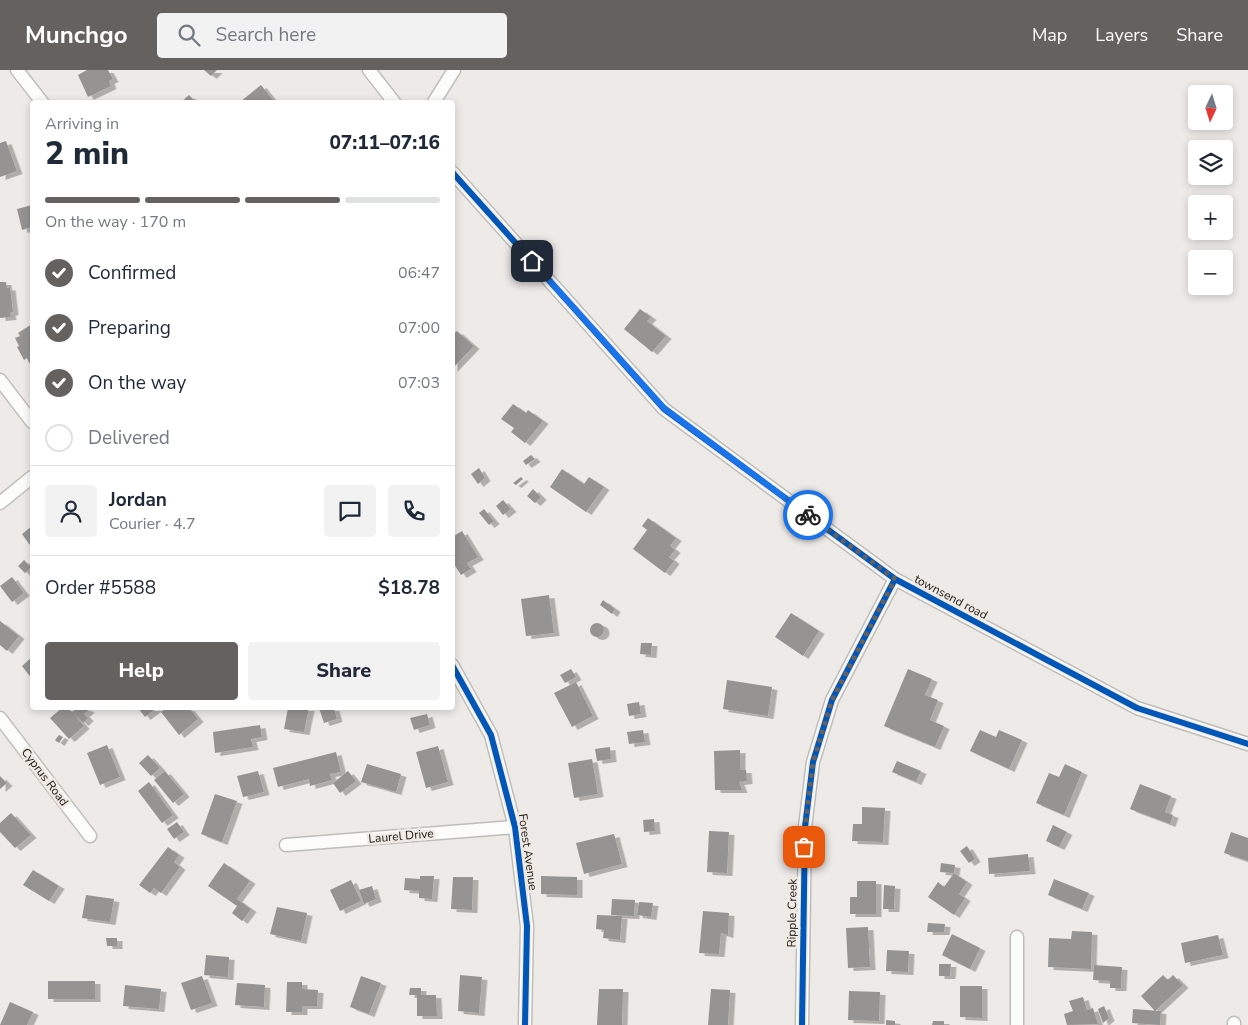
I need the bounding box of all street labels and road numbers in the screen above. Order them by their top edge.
street label: townsend road [912,571,990,623]
street label: Cyprus Road [18,745,72,809]
street label: Forest Avenue [515,813,541,891]
street label: Laurel Drive [368,825,434,847]
street label: Ripple Creek [783,877,801,948]

